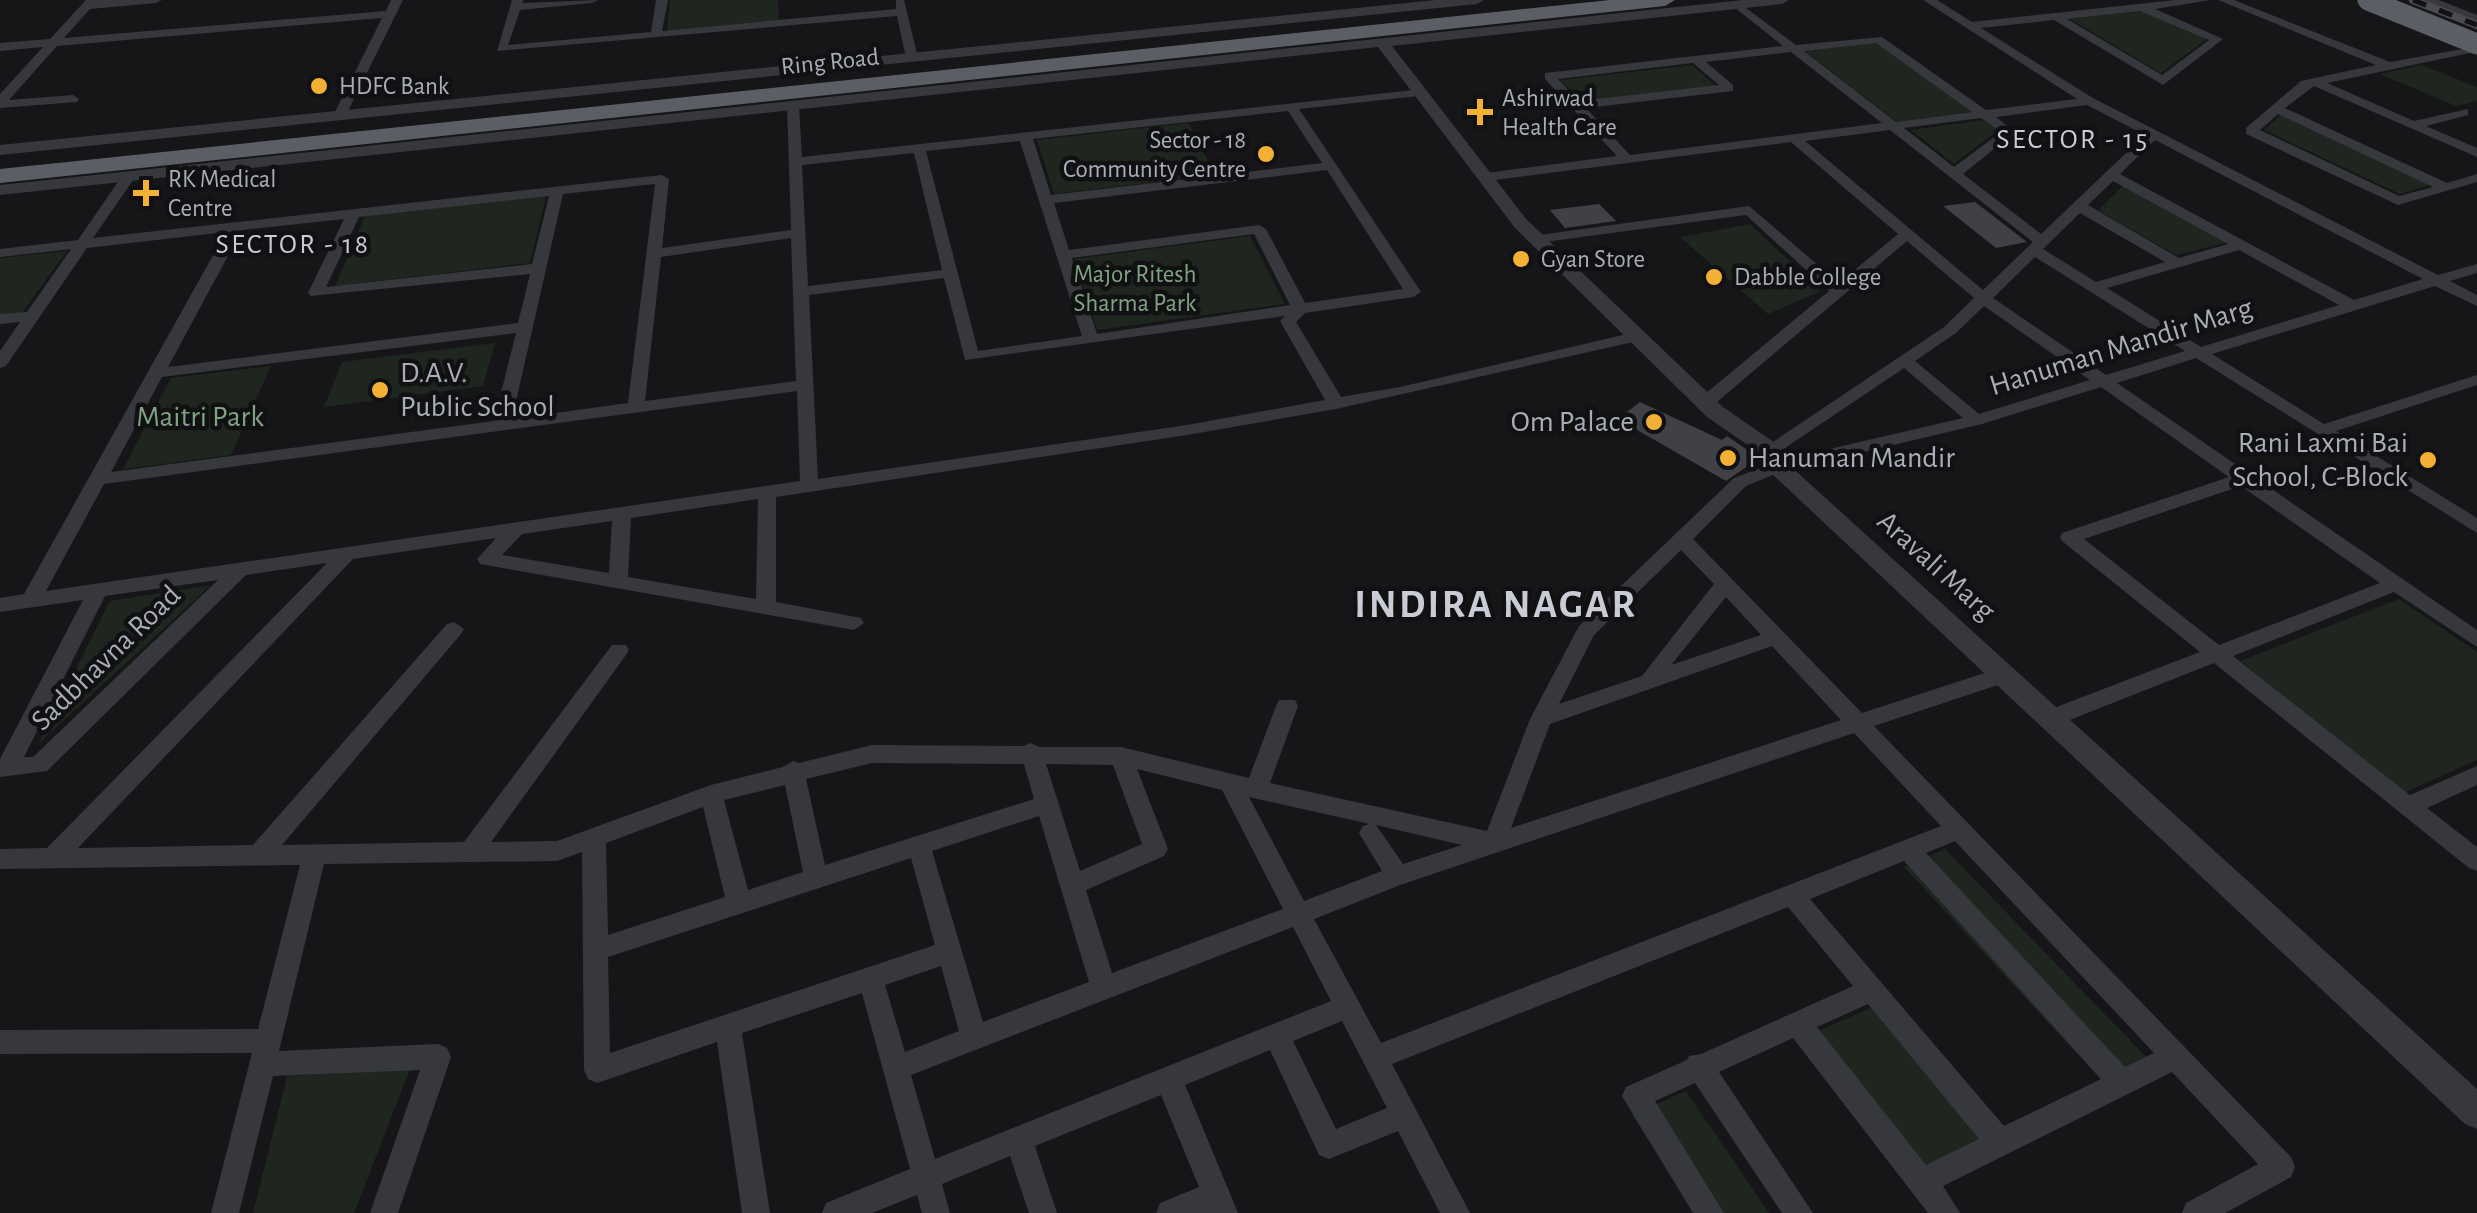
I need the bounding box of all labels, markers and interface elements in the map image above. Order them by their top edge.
street label: Ring Road [780,44,881,80]
place label: HDFC Bank [339,74,450,99]
marker: HDFC Bank [308,75,330,97]
place label: Ashirwad Health Care [1502,86,1617,140]
marker: Ashirwad Health Care [1467,99,1493,125]
district label: SECTOR - 15 [1996,126,2150,154]
place label: Sector - 18 Community Centre [1063,128,1246,182]
marker: Sector - 18 Community Centre [1255,143,1277,165]
place label: RK Medical Centre [168,167,277,221]
marker: RK Medical Centre [133,180,159,206]
district label: SECTOR - 18 [216,231,371,259]
place label: Gyan Store [1541,247,1645,272]
marker: Gyan Store [1510,248,1532,270]
park label: Major Ritesh Sharma Park [1073,262,1197,316]
place label: Dabble College [1734,265,1881,290]
marker: Dabble College [1703,266,1725,288]
street label: Hanuman Mandir Marg [1986,293,2256,401]
place label: D.A.V. Public School [400,358,555,422]
marker: D.A.V. Public School [369,379,391,401]
park label: Maitri Park [136,402,264,432]
place label: Om Palace [1511,407,1634,437]
marker: Om Palace [1643,411,1665,433]
place label: Rani Laxmi Bai School, C-Block [2232,428,2408,492]
place label: Hanuman Mandir [1748,443,1955,473]
marker: Hanuman Mandir [1717,447,1739,469]
marker: Rani Laxmi Bai School, C-Block [2417,449,2439,471]
street label: Aravali Marg [1871,506,2001,627]
street label: Sadbhavna Road [26,580,186,736]
district label: INDIRA NAGAR [1354,585,1638,625]

